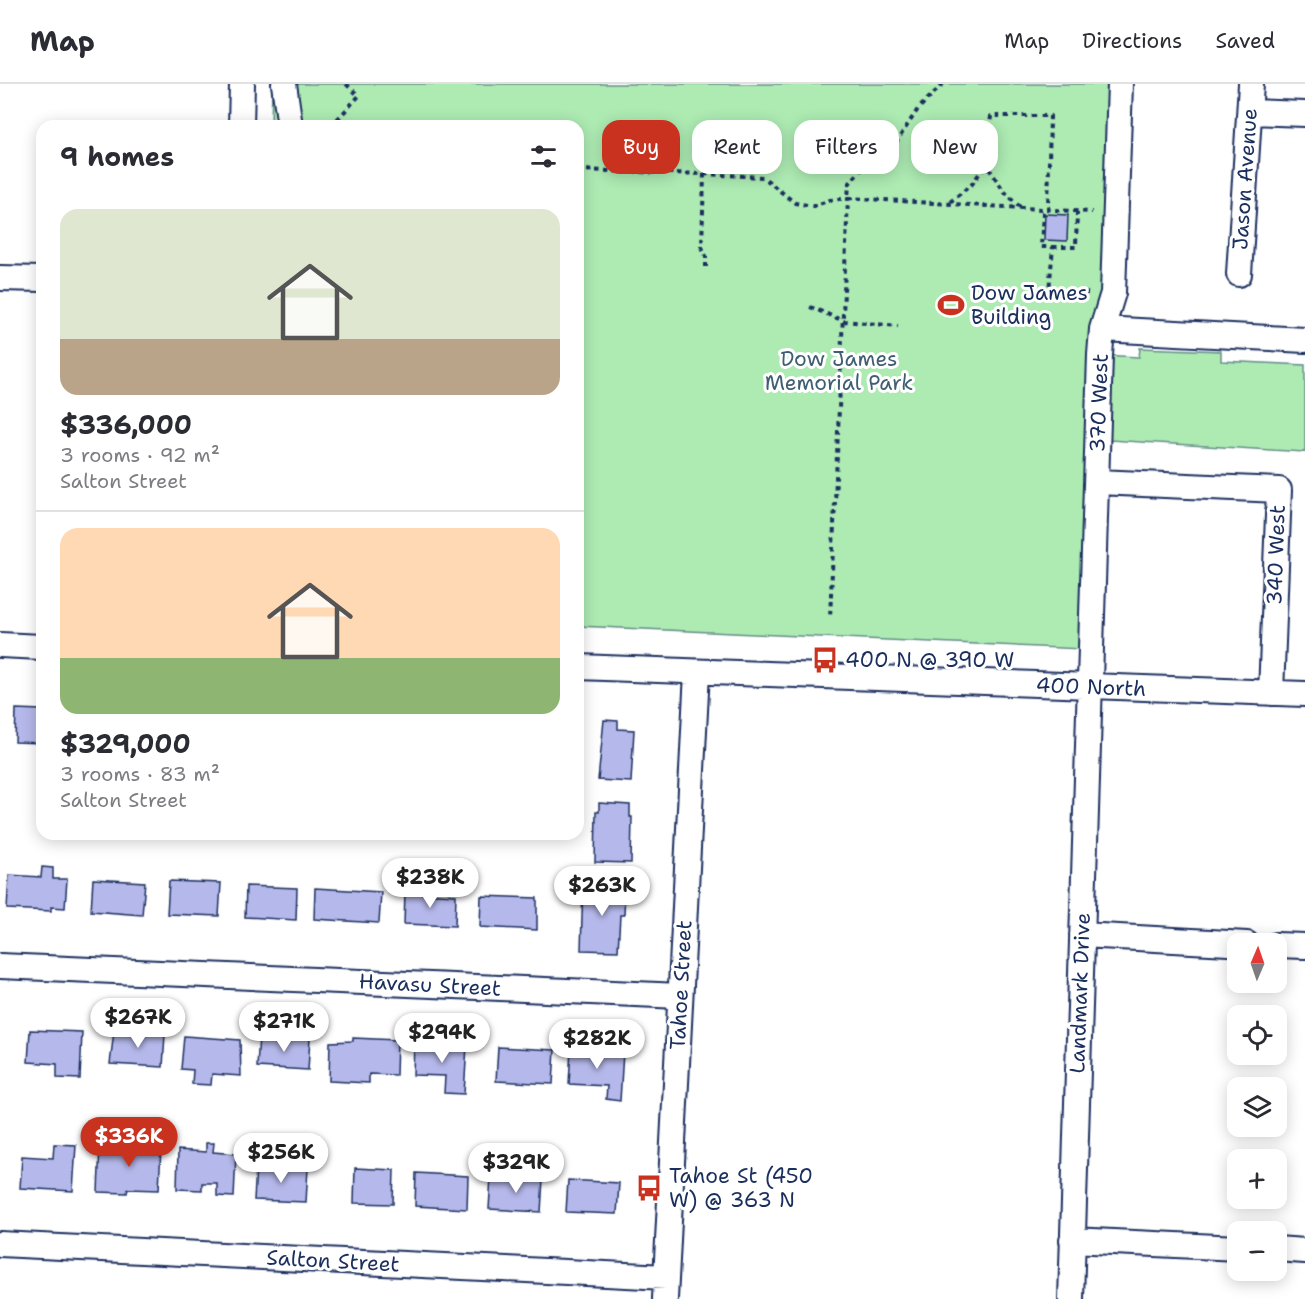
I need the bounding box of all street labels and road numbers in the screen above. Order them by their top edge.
street label: Jason Avenue [1226,107,1264,251]
street label: 370 West [1083,353,1115,453]
street label: 340 West [1260,504,1292,606]
street label: 400 North [1035,671,1147,703]
street label: Landmark Drive [1063,912,1097,1074]
street label: Tahoe Street [664,920,698,1050]
street label: Havasu Street [358,967,502,1003]
street label: Salton Street [266,1244,400,1278]

